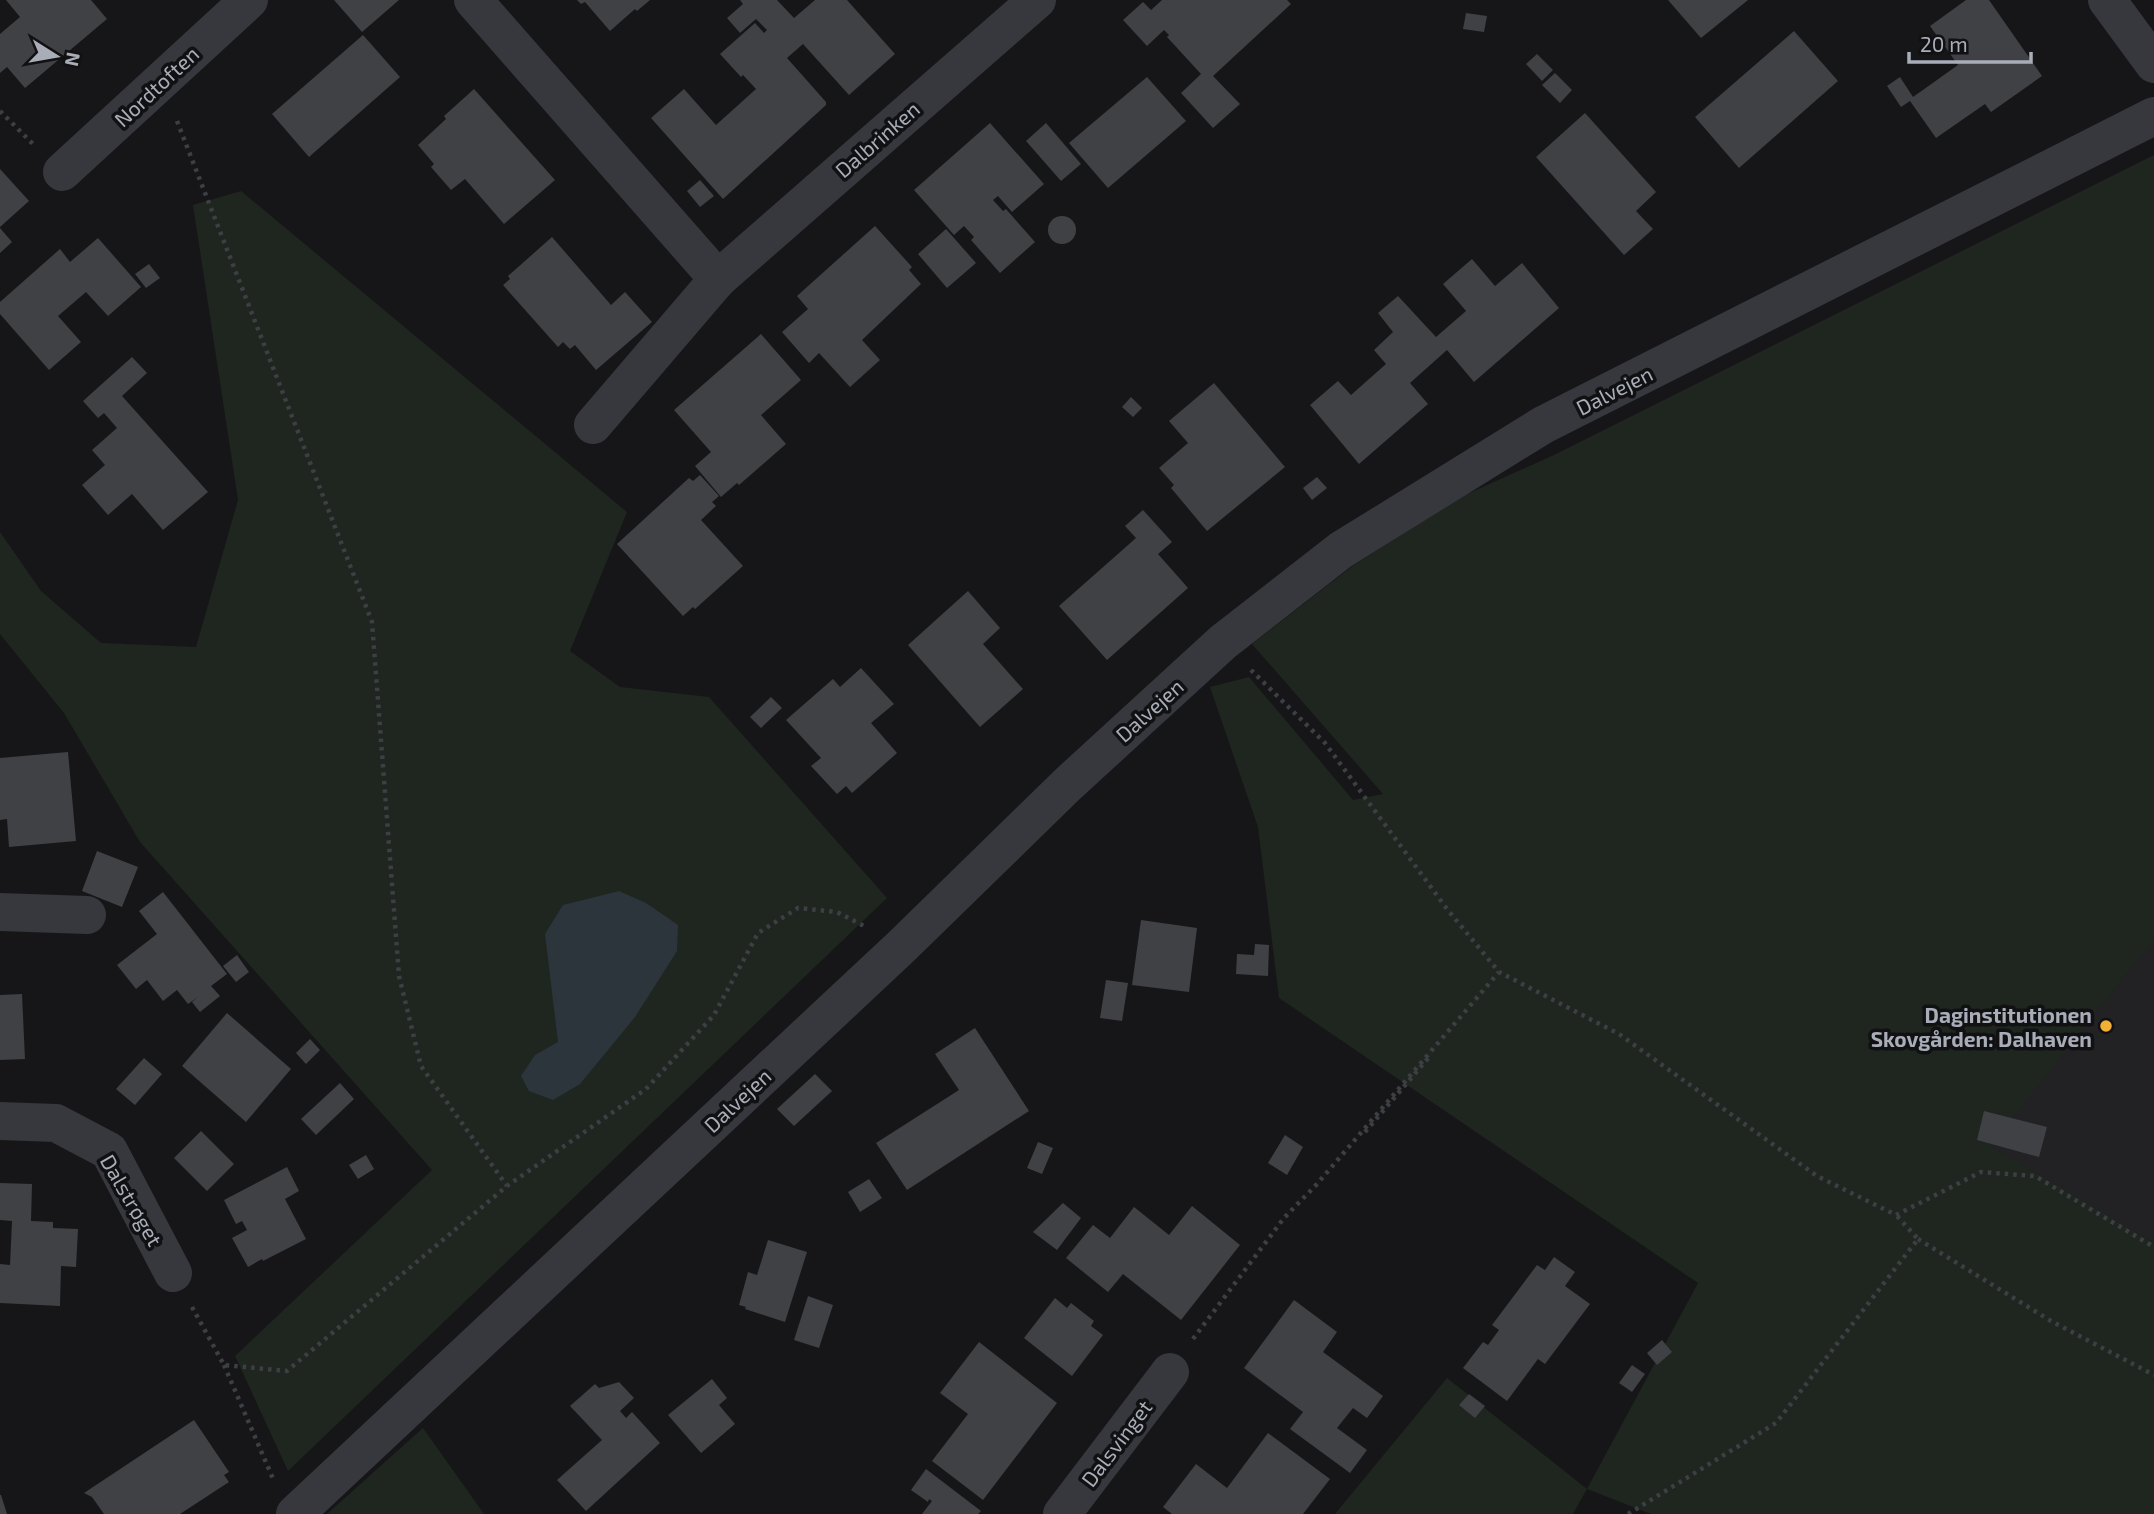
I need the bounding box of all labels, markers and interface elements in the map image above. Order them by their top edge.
north arrow [21,21,91,91]
scale bar [1909,21,2032,65]
text: 20 m [1920,31,1968,56]
street label: Nordtoften [109,41,203,131]
text: N [61,50,86,68]
street label: Dalbrinken [830,96,924,182]
street label: Dalvejen [1572,360,1657,421]
street label: Dalvejen [1110,673,1189,748]
place label: Daginstitutionen Skovgården: Dalhaven [1871,1002,2092,1051]
marker: Daginstitutionen Skovgården: Dalhaven [2098,1018,2114,1034]
street label: Dalvejen [698,1063,776,1138]
street label: Dalstrøget [96,1150,168,1250]
street label: Dalsvinget [1075,1395,1157,1491]

